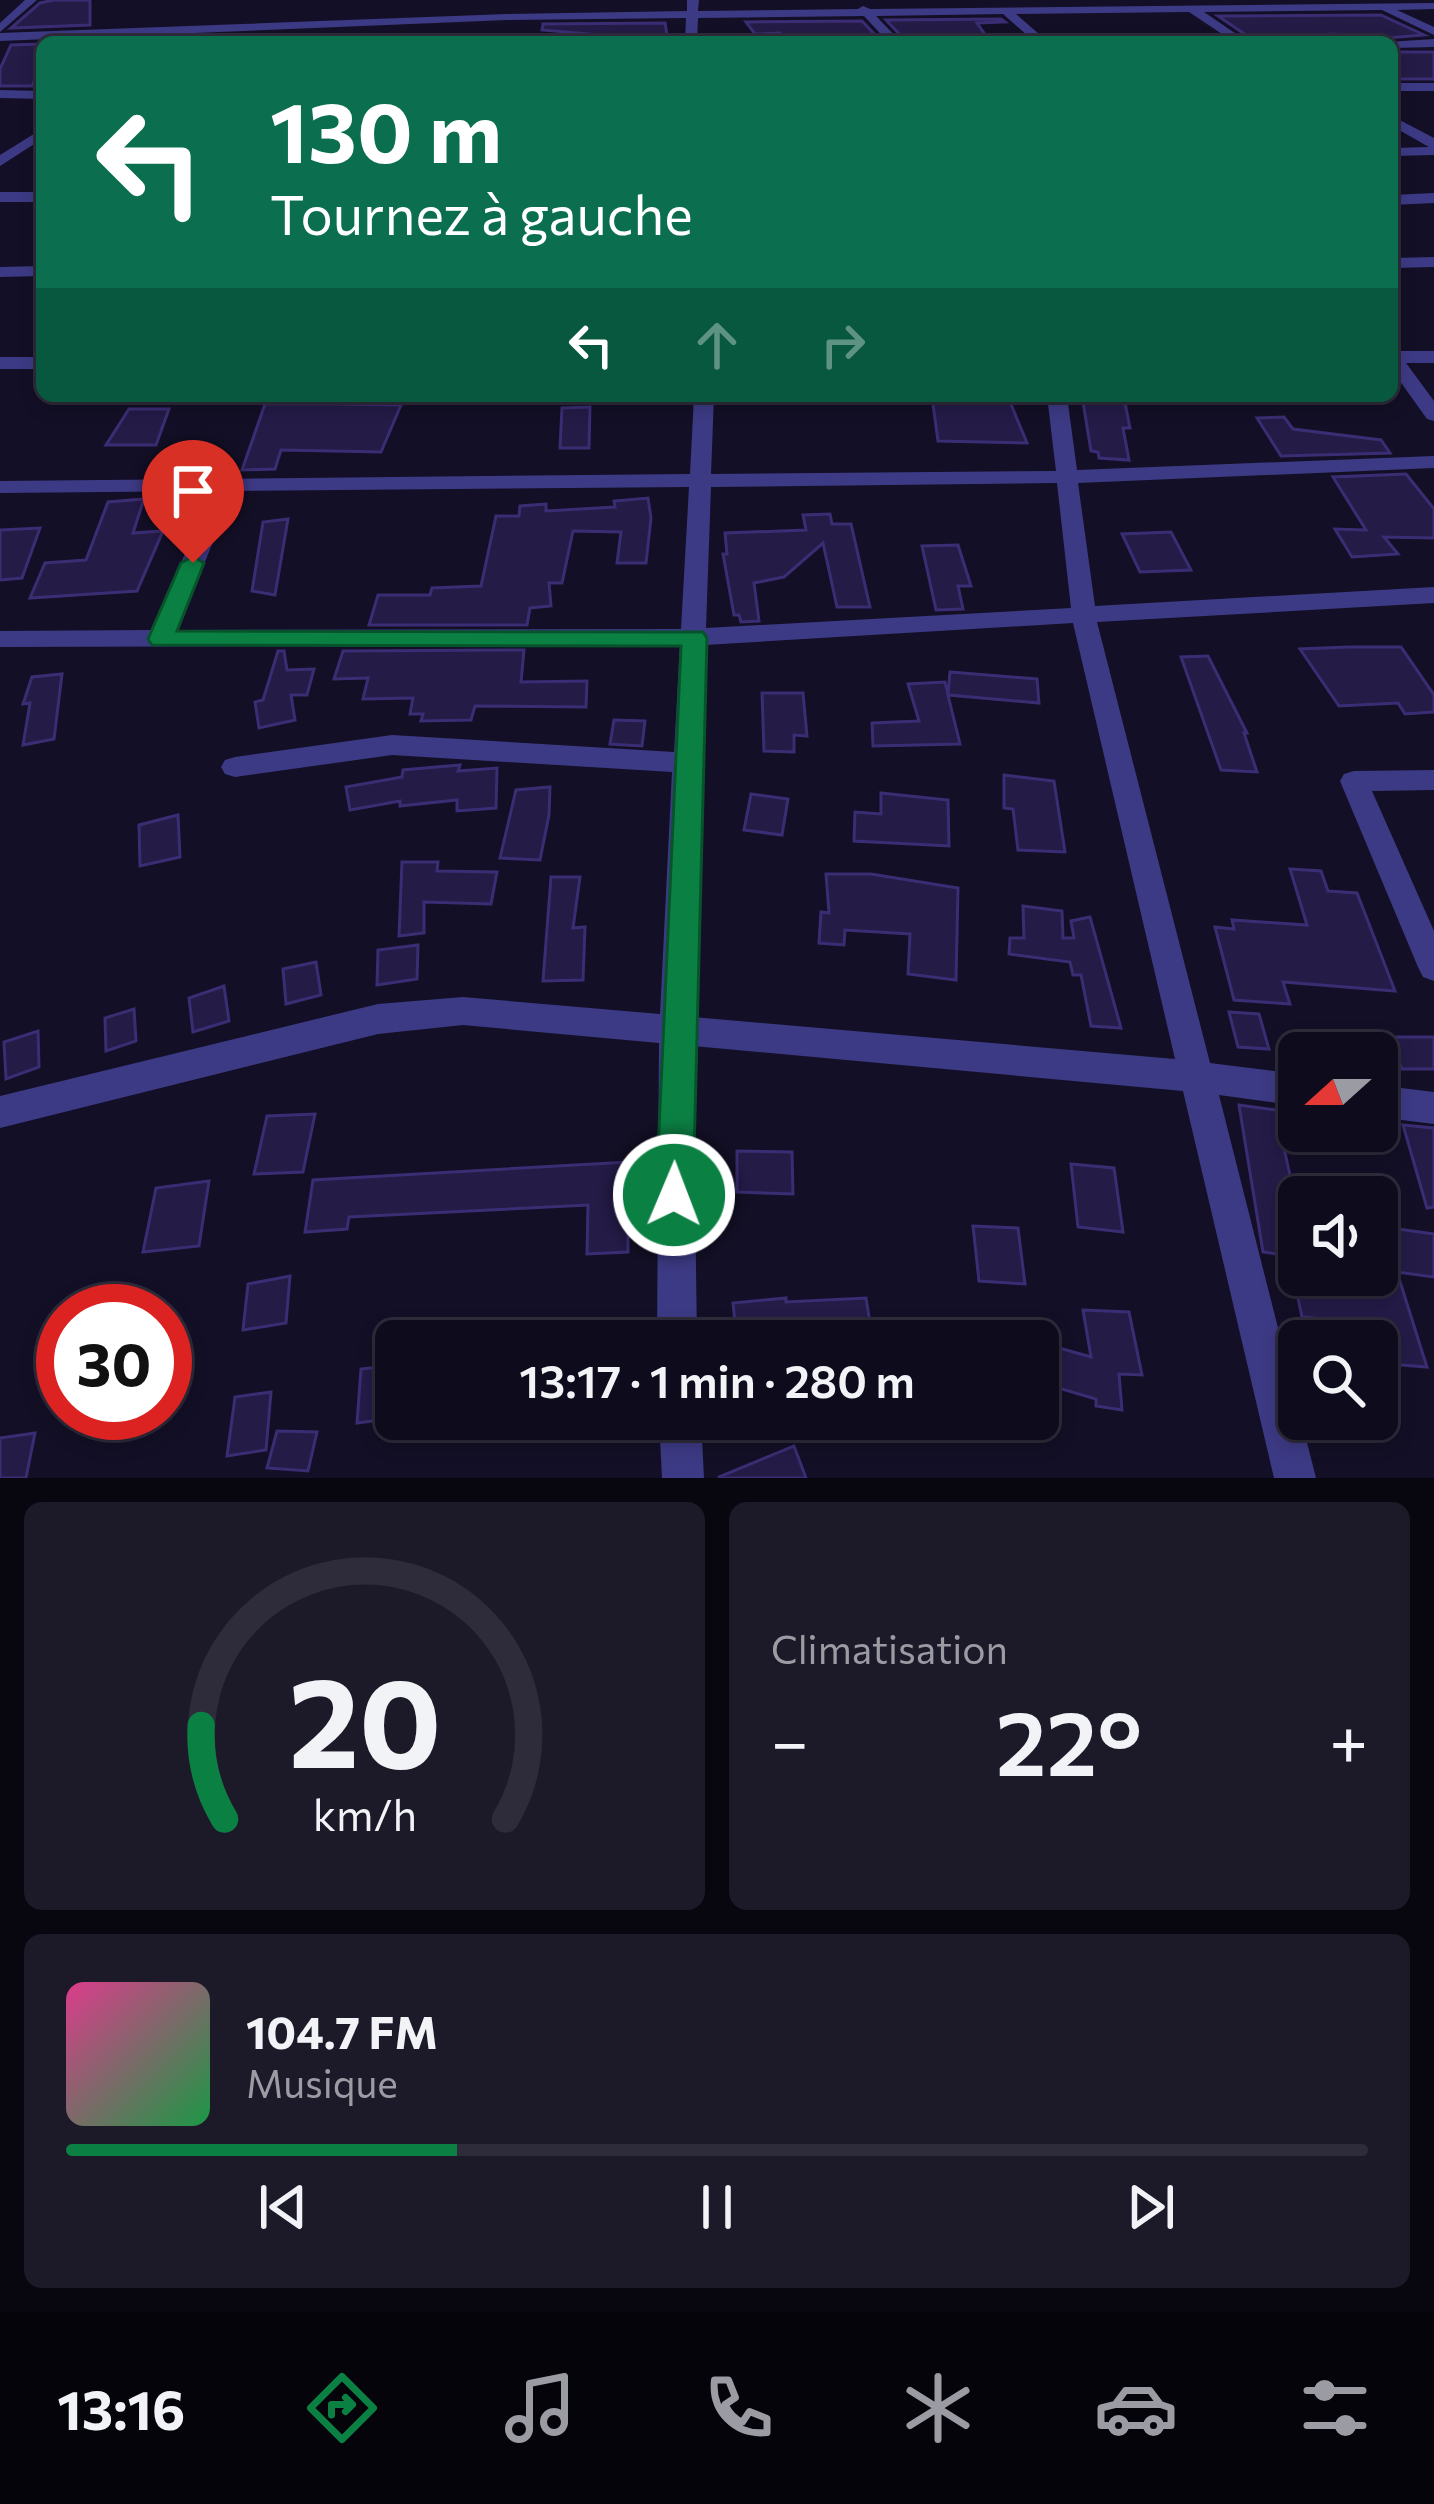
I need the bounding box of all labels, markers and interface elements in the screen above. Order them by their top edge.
text: 130 m [270,78,502,180]
icon: left [72,84,228,240]
text: Tournez à gauche [270,180,693,246]
icon: left [558,312,624,378]
icon: ahead [684,312,750,378]
icon: right [810,312,876,378]
pin [142,440,244,563]
icon: arrive [160,458,226,524]
north arrow [1278,1032,1398,1152]
map controls [1278,1032,1398,1440]
position arrow [611,1132,737,1258]
button: sound [1278,1176,1398,1296]
speed limit sign: 30 [36,1284,192,1440]
button: search [1278,1320,1398,1440]
text: 13:17 · 1 min · 280 m [519,1352,915,1407]
text: Climatisation [771,1624,1008,1672]
text: 20 [288,1641,441,1794]
text: 22° [996,1684,1142,1795]
text: − [771,1699,809,1780]
text: + [1329,1699,1368,1780]
text: km/h [312,1787,417,1840]
text: 104.7 FM [246,2003,438,2058]
text: Musique [246,2058,398,2106]
icon: previous [250,2174,316,2240]
icon: pause [684,2174,750,2240]
icon: next [1118,2174,1184,2240]
icon: directions [300,2366,384,2450]
icon: music [498,2366,582,2450]
icon: phone [697,2366,781,2450]
icon: climate [896,2366,980,2450]
icon: car [1094,2366,1178,2450]
icon: filters [1293,2366,1377,2450]
text: 13:16 [57,2375,185,2441]

